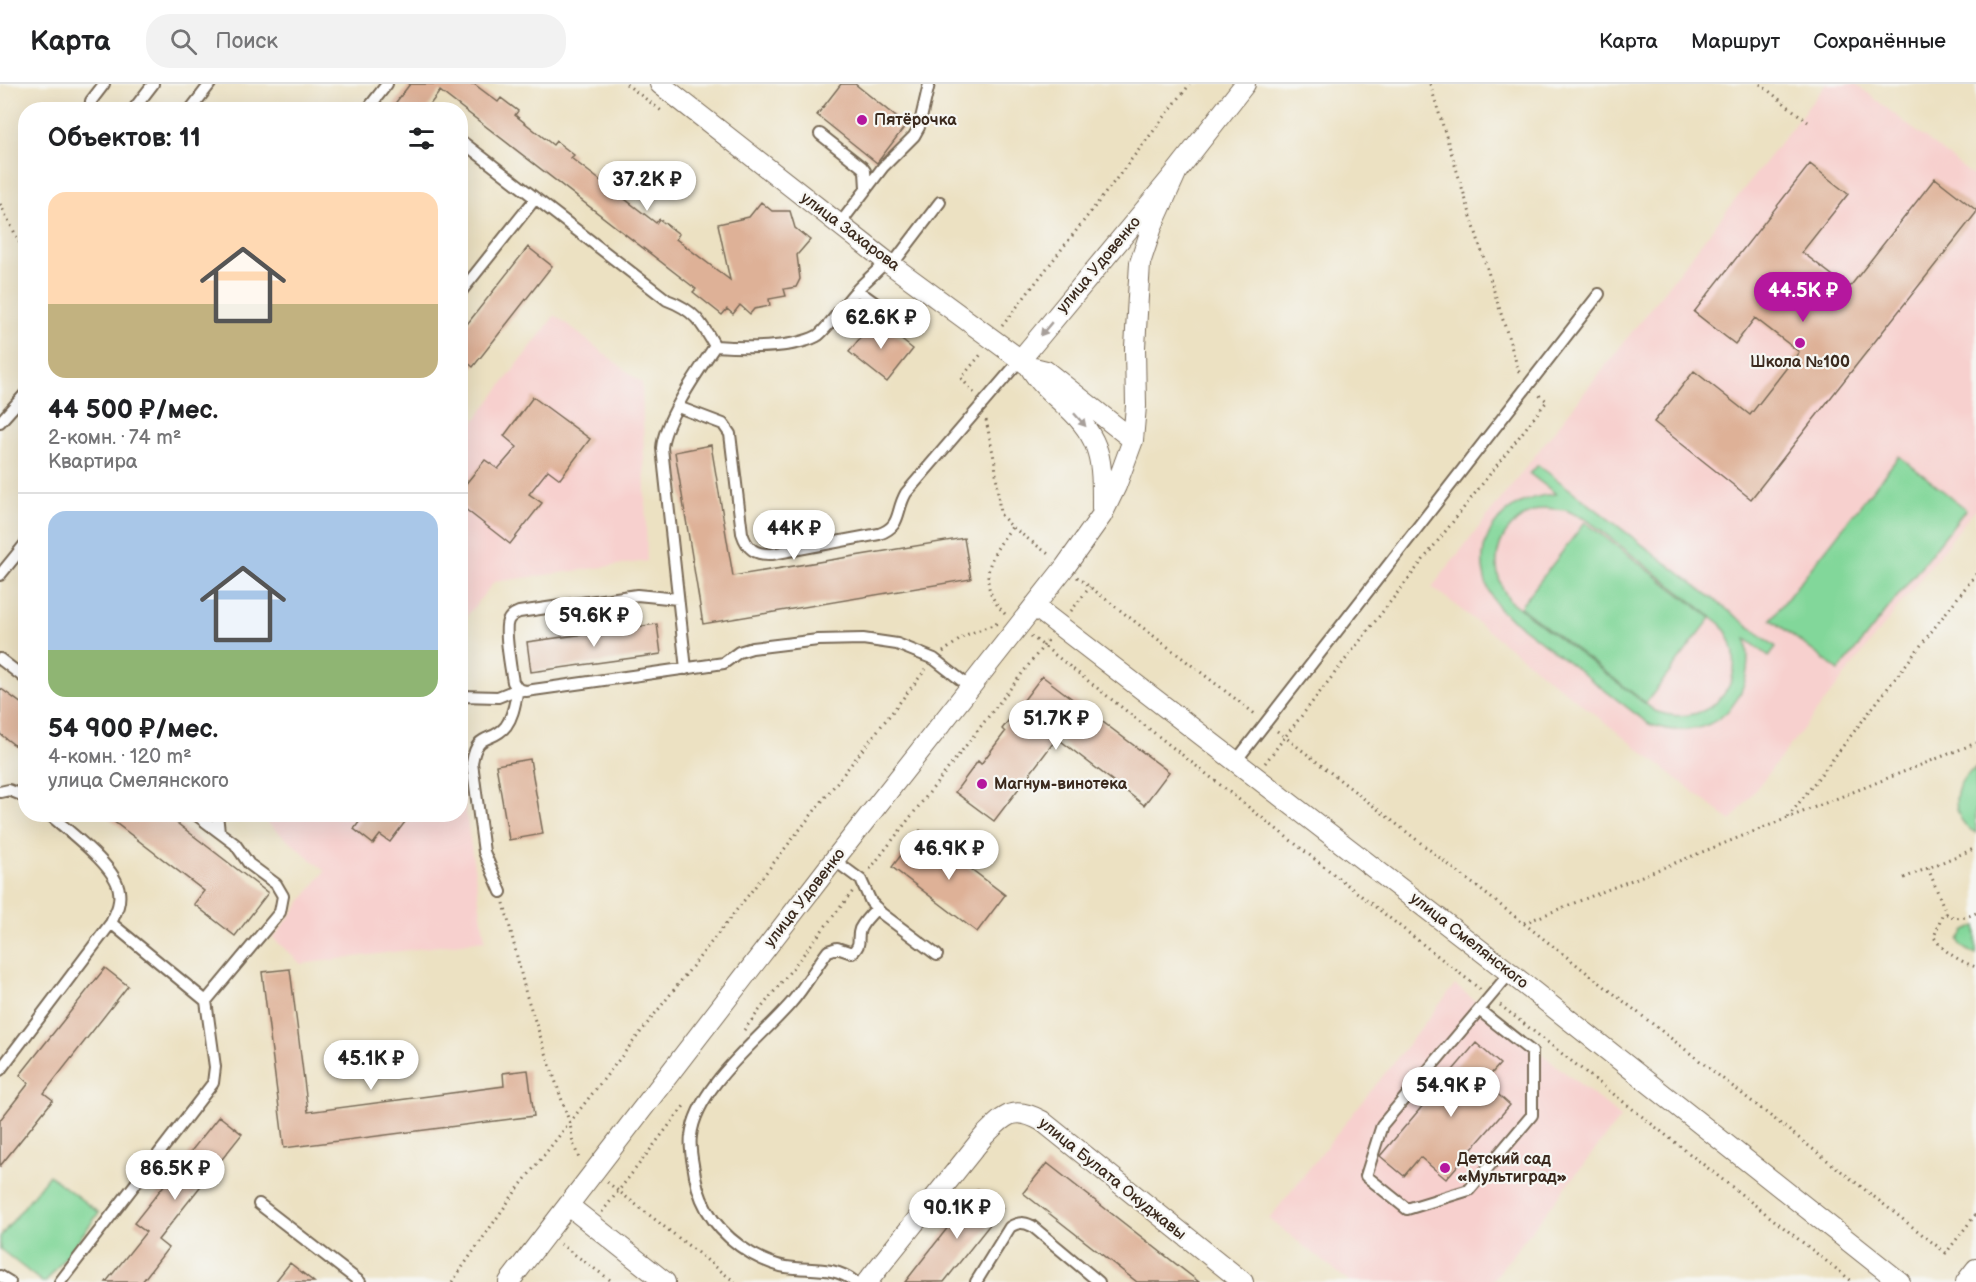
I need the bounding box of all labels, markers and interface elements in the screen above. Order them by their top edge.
search box [146,14,566,68]
text: Карта [30,25,110,58]
icon: search [167,25,200,58]
text: Поиск [215,28,278,55]
text: Карта [1599,29,1658,54]
text: Маршрут [1691,29,1780,54]
text: Сохранённые [1813,29,1946,54]
place label: Пятёрочка [874,111,957,130]
marker: Пятёрочка [855,113,869,127]
icon: filters [405,122,438,155]
text: Объектов: 11 [48,123,201,154]
pin: 37.2K ₽ [592,161,702,212]
text: 37.2K ₽ [612,168,682,192]
street label: улица Захарова [797,189,904,276]
street label: улица Удовенко [1053,213,1145,317]
icon: home [189,231,297,339]
pin: 44.5K ₽ [1748,272,1858,323]
text: 44.5K ₽ [1768,279,1838,303]
pin: 62.6K ₽ [826,299,936,350]
text: 62.6K ₽ [845,306,917,330]
one-way arrow [1040,321,1053,336]
marker: Школа №100 [1793,336,1807,350]
place label: Школа №100 [1750,353,1850,372]
text: 44 500 ₽/мес. [48,395,218,426]
one-way arrow [1073,413,1087,428]
text: 2-комн. · 74 m² [48,426,181,450]
text: Квартира [48,450,138,474]
pin: 44K ₽ [752,510,836,561]
text: 44K ₽ [767,517,821,541]
icon: home [189,550,297,658]
pin: 59.6K ₽ [539,597,649,648]
text: 59.6K ₽ [559,604,629,628]
pin: 51.7K ₽ [1001,700,1111,751]
text: 51.7K ₽ [1023,707,1089,731]
text: 54 900 ₽/мес. [48,714,218,745]
text: 4-комн. · 120 m² [48,745,192,769]
text: улица Смелянского [48,769,229,793]
place label: Магнум-винотека [994,775,1128,794]
marker: Магнум-винотека [975,777,989,791]
pin: 46.9K ₽ [894,830,1004,881]
text: 46.9K ₽ [914,837,984,861]
street label: улица Удовенко [761,845,849,951]
street label: улица Смелянского [1406,889,1532,993]
pin: 45.1K ₽ [316,1040,426,1091]
text: 45.1K ₽ [338,1047,404,1071]
pin: 54.9K ₽ [1396,1067,1506,1118]
text: 54.9K ₽ [1416,1074,1486,1098]
street label: улица Булата Окуджавы [1035,1114,1189,1244]
pin: 86.5K ₽ [120,1150,230,1201]
place label: Детский сад «Мультиград» [1457,1150,1567,1187]
text: 86.5K ₽ [140,1157,210,1181]
marker: Детский сад «Мультиград» [1438,1161,1452,1175]
pin: 90.1K ₽ [902,1189,1012,1240]
text: 90.1K ₽ [923,1196,991,1220]

